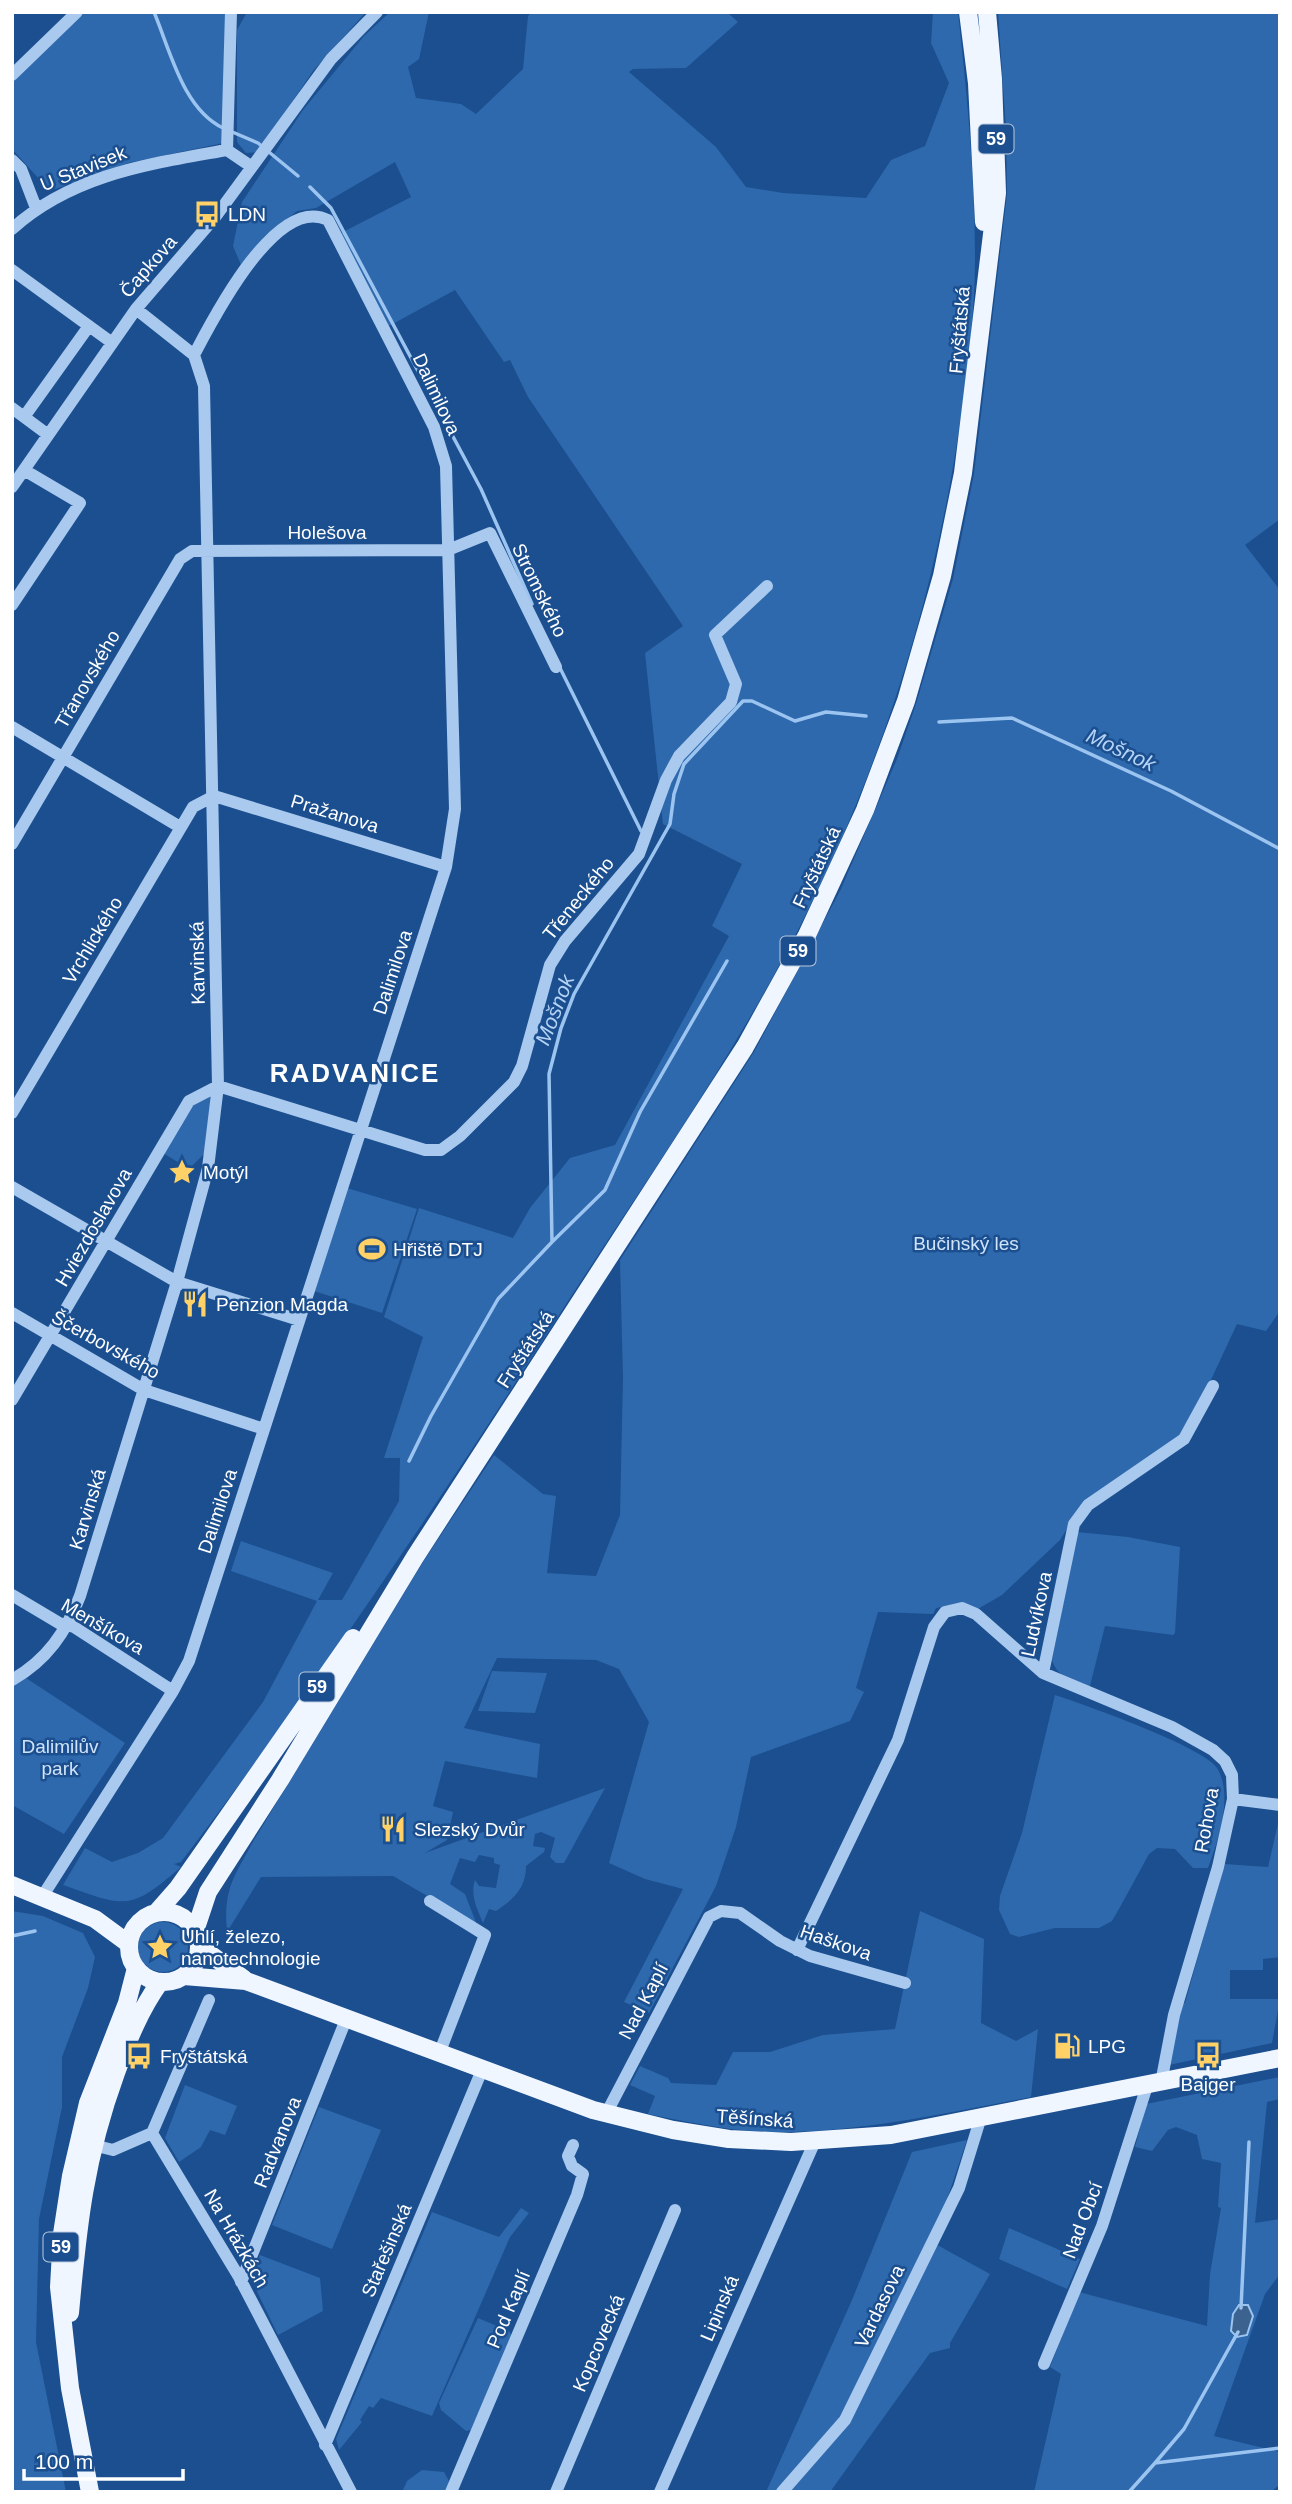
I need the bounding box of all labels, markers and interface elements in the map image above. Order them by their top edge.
road number: 59 [978,124,1014,154]
street label: U Stavisek [37,142,130,195]
bus stop icon: LDN [192,199,222,229]
place label: LDN [228,204,266,225]
street label: Čapkova [116,231,181,302]
street label: Fryštátská [945,285,974,375]
street label: Dalimilova [409,350,465,439]
street label: Holešova [287,522,367,543]
street label: Stromského [508,540,571,640]
street label: Třanovského [51,626,124,732]
water label: Mošnok [1083,724,1161,776]
street label: Pražanova [288,790,382,837]
street label: Fryštátská [788,823,845,911]
street label: Třeneckého [539,853,618,944]
street label: Vrchlického [58,893,127,987]
street label: Karvinská [186,921,209,1005]
street label: Dalimilova [369,927,416,1017]
road number: 59 [780,936,816,966]
water label: Mošnok [531,970,579,1048]
district label: RADVANICE [270,1058,440,1088]
place icon: Motýl [167,1157,197,1187]
place label: Motýl [203,1162,248,1183]
street label: Hviezdoslavova [51,1164,136,1290]
park label: Bučinský les [913,1233,1019,1254]
sports icon: Hřiště DTJ [357,1234,387,1264]
place label: Hřiště DTJ [393,1239,483,1260]
restaurant icon: Penzion Magda [180,1289,210,1319]
place label: Penzion Magda [216,1294,348,1315]
street label: Ščerbovského [48,1306,164,1383]
street label: Fryštátská [493,1306,558,1392]
street label: Karvinská [65,1466,110,1552]
street label: Dalimilova [194,1466,241,1556]
street label: Ludvíkova [1017,1569,1056,1659]
street label: Menšíkova [58,1594,148,1659]
road number: 59 [300,1672,334,1702]
park label: Dalimilův park [21,1736,99,1779]
street label: Rohova [1190,1786,1223,1854]
restaurant icon: Slezský Dvůr [378,1814,408,1844]
place label: Slezský Dvůr [414,1819,526,1840]
street label: Haškova [797,1921,875,1965]
place label: Uhlí, železo, nanotechnologie [181,1926,320,1969]
place icon: Uhlí, železo, nanotechnologie [145,1932,175,1962]
street label: Nad Kaplí [615,1959,673,2043]
fuel station icon: LPG [1052,2031,1082,2061]
place label: LPG [1088,2036,1126,2057]
bus stop icon: Bajger [1193,2040,1223,2070]
bus stop icon: Fryštátská [124,2041,154,2071]
place label: Fryštátská [160,2046,248,2067]
place label: Bajger [1181,2074,1236,2095]
street label: Radvanova [250,2093,305,2191]
street label: Těšínská [716,2105,795,2132]
street label: Nad Obcí [1058,2178,1107,2261]
street label: Na Hrázkách [200,2185,273,2291]
street label: Stařešinská [357,2200,416,2300]
road number: 59 [43,2232,78,2262]
street label: Vardasova [850,2261,909,2351]
street label: Pod Kaplí [483,2267,535,2351]
street label: Lipinská [696,2272,743,2344]
street label: Kopcovecká [569,2291,629,2395]
scale bar [24,2438,184,2482]
text: 100 m [35,2450,93,2473]

